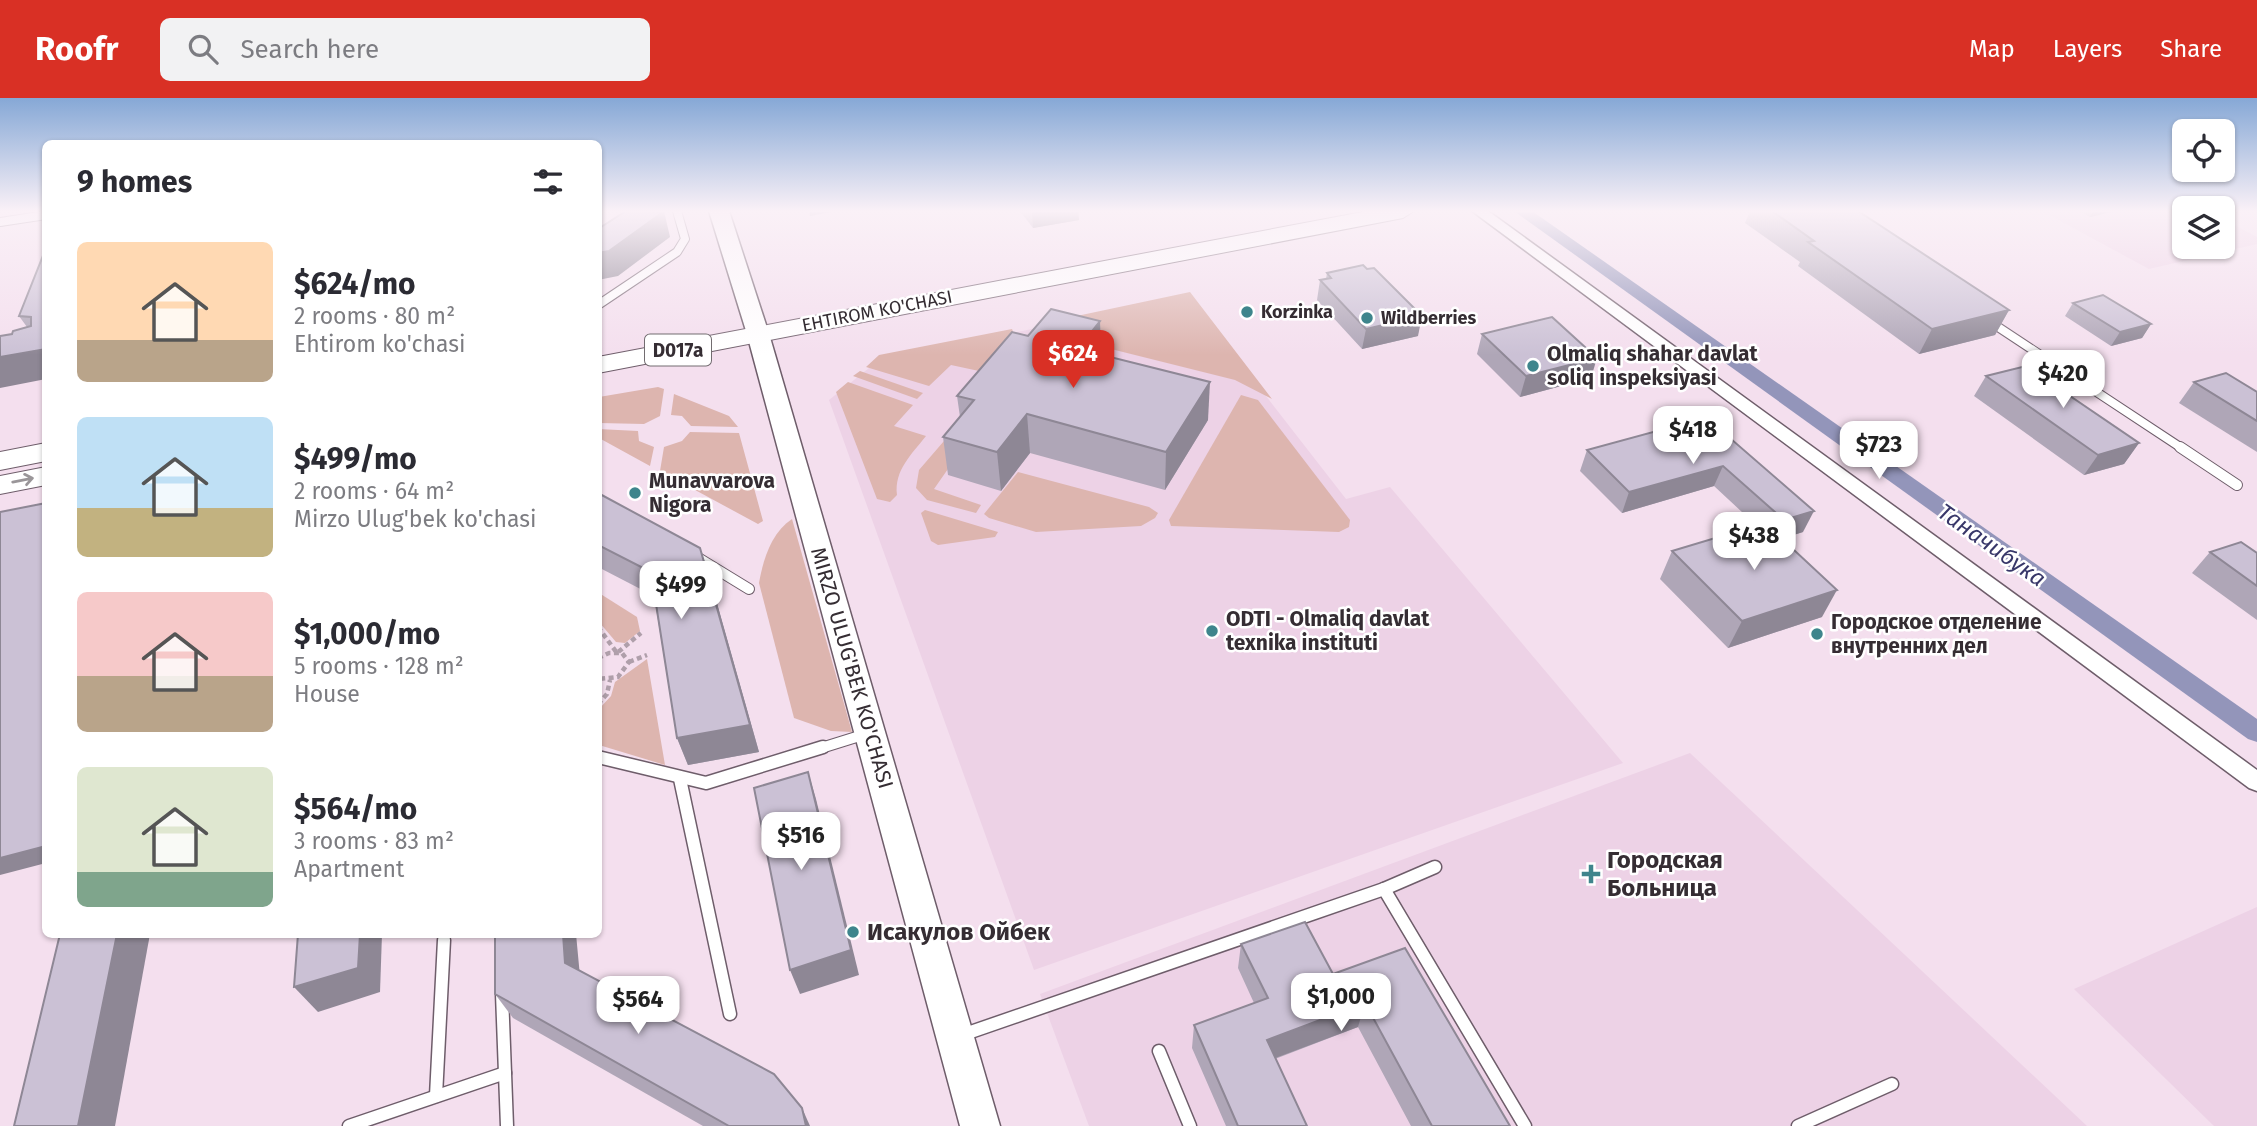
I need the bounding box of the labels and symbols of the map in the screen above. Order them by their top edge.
street label: EHTIROM KO'CHASI [800,286,954,336]
place label: Korzinka [1261,301,1333,323]
marker: Korzinka [1239,304,1255,320]
place label: Wildberries [1381,307,1477,329]
marker: Wildberries [1359,310,1375,326]
pin: $624 [1032,330,1114,390]
road number: D017a [645,334,711,366]
place label: Olmaliq shahar davlat soliq inspeksiyasi [1547,341,1759,391]
pin: $420 [2022,350,2104,410]
marker: Olmaliq shahar davlat soliq inspeksiyasi [1525,358,1541,374]
pin: $418 [1652,406,1734,466]
pin: $723 [1838,422,1920,481]
place label: Munavvarova Nigora [649,468,775,518]
one-way arrow [11,473,34,487]
marker: Munavvarova Nigora [627,485,643,501]
water label: Таначибука [1933,498,2051,592]
pin: $438 [1713,512,1795,572]
street label: MIRZO ULUG'BEK KO'CHASI [805,544,899,792]
pin: $499 [640,561,722,621]
place label: ODTI - Olmaliq davlat texnika instituti [1226,606,1430,656]
place label: Городское отделение внутренних дел [1831,609,2042,659]
marker: ODTI - Olmaliq davlat texnika instituti [1204,623,1220,639]
marker: Городское отделение внутренних дел [1809,626,1825,642]
pin: $516 [760,812,842,872]
place label: Городская Больница [1607,846,1723,902]
marker: Городская Больница [1581,864,1601,884]
place label: Исакулов Ойбек [867,918,1051,946]
marker: Исакулов Ойбек [845,924,861,940]
pin: $1,000 [1284,974,1398,1033]
pin: $564 [597,976,679,1036]

